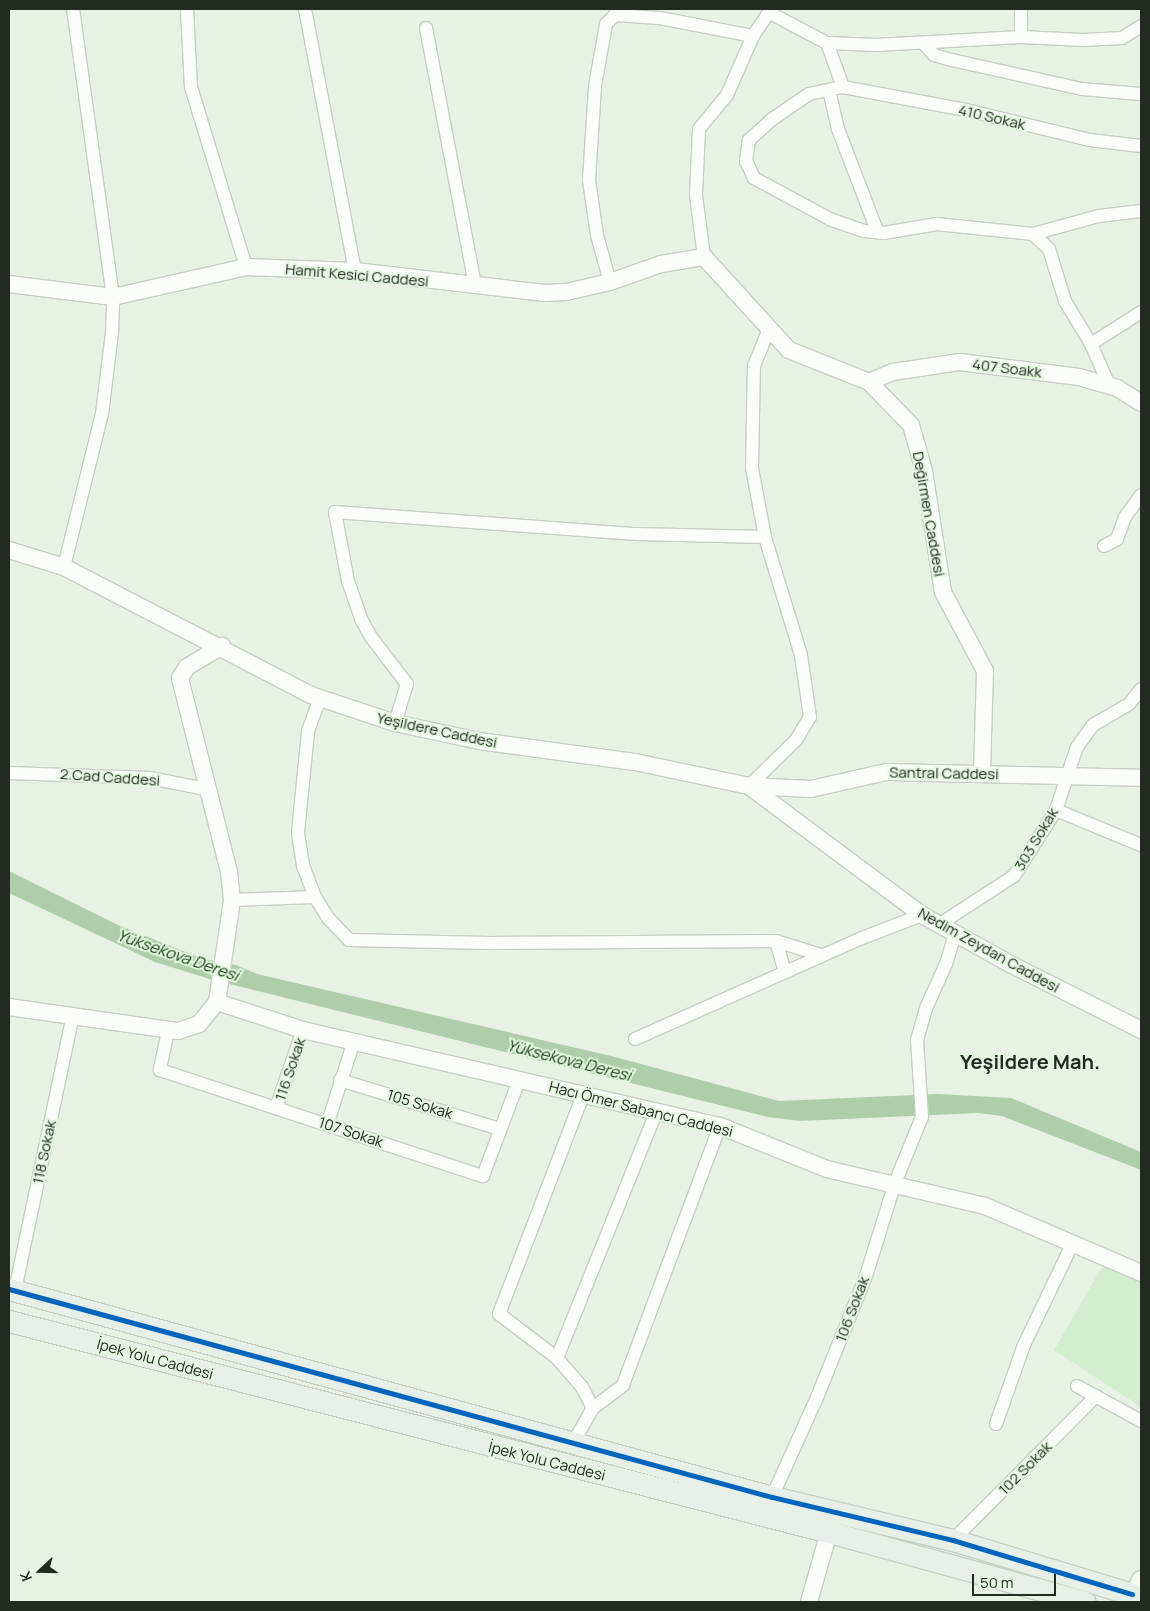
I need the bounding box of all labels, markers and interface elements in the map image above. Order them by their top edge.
street label: 410 Sokak [957,101,1027,133]
street label: Hamit Kesici Caddesi [285,260,429,290]
street label: 407 Soakk [971,355,1043,381]
street label: Değirmen Caddesi [909,450,949,578]
street label: Yeşildere Caddesi [375,708,499,752]
street label: Santral Caddesi [889,763,999,783]
street label: 2.Cad Caddesi [59,765,161,789]
street label: 303 Sokak [1010,804,1062,874]
street label: Nedim Zeydan Caddesi [915,904,1063,996]
water label: Yüksekova Deresi [115,925,241,985]
street label: 116 Sokak [271,1035,309,1103]
water label: Yüksekova Deresi [505,1035,633,1085]
district label: Yeşildere Mah. [960,1049,1100,1073]
street label: Hacı Ömer Sabancı Caddesi [547,1077,735,1141]
street label: 105 Sokak [385,1085,455,1123]
street label: 107 Sokak [316,1113,386,1151]
street label: 118 Sokak [28,1118,60,1186]
street label: 106 Sokak [831,1274,873,1344]
street label: İpek Yolu Caddesi [95,1335,215,1383]
street label: İpek Yolu Caddesi [487,1438,607,1484]
street label: 102 Sokak [995,1438,1055,1498]
north arrow [15,1546,65,1596]
scale bar [975,1564,1059,1596]
text: K [15,1569,36,1584]
text: 50 m [980,1572,1014,1593]

